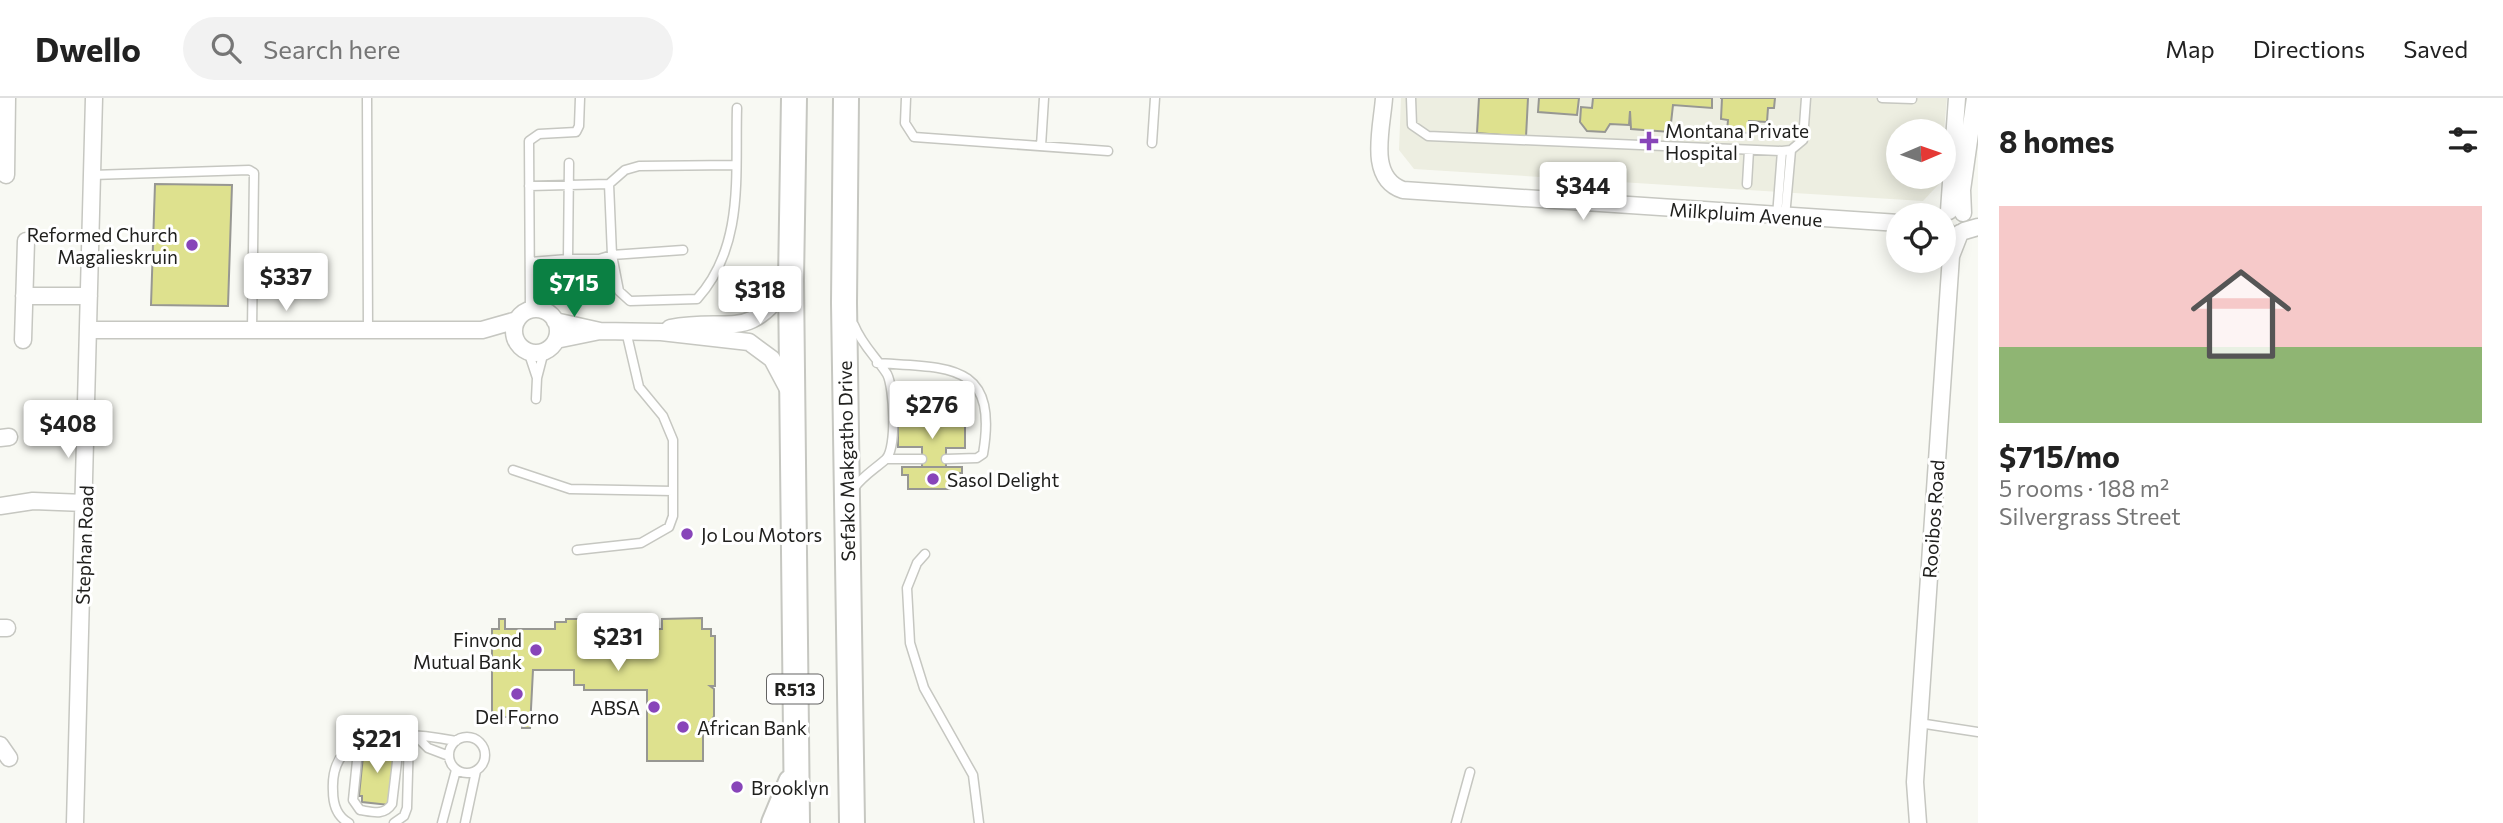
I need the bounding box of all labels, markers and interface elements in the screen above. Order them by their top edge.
search box [183,17,673,80]
text: Dwello [35,28,141,69]
icon: search [207,29,245,67]
text: Search here [263,33,401,64]
text: Map [2165,34,2215,63]
text: Directions [2253,34,2365,63]
text: Saved [2403,34,2468,63]
place label: Montana Private Hospital [1665,119,1809,164]
north arrow [1886,119,1956,189]
map controls [1886,119,1956,273]
icon: filters [2444,121,2482,159]
text: 8 homes [1999,122,2115,159]
marker: Montana Private Hospital [1639,131,1659,151]
pin: $344 [1542,162,1624,222]
text: $344 [1556,171,1610,199]
street label: Milkpluim Avenue [1669,197,1823,231]
button: locate [1886,203,1956,273]
place label: Reformed Church Magalieskruin [27,223,178,268]
marker: Reformed Church Magalieskruin [184,237,200,253]
icon: home [2178,251,2304,377]
pin: $337 [245,254,327,313]
pin: $715 [533,260,615,319]
text: $337 [260,262,312,290]
pin: $318 [719,266,801,326]
text: $715 [549,268,599,296]
text: $318 [734,275,786,303]
street label: Sefako Makgatho Drive [833,360,859,562]
pin: $276 [891,382,973,441]
text: $276 [906,390,958,418]
pin: $408 [27,400,109,460]
text: $408 [40,409,96,437]
text: $715/mo [1999,437,2120,474]
street label: Rooibos Road [1917,459,1949,579]
place label: Sasol Delight [947,468,1059,491]
marker: Sasol Delight [925,471,941,487]
text: 5 rooms · 188 m² [1999,474,2169,502]
street label: Stephan Road [70,485,98,605]
text: Silvergrass Street [1999,502,2181,530]
place label: Jo Lou Motors [701,523,822,546]
marker: Jo Lou Motors [679,526,695,542]
pin: $231 [577,614,659,673]
text: $231 [593,622,643,650]
place label: Finvond Mutual Bank [413,628,522,673]
marker: Finvond Mutual Bank [528,642,544,658]
road number: R513 [767,674,823,704]
marker: Del Forno [509,686,525,702]
place label: ABSA [590,696,640,719]
marker: ABSA [646,699,662,715]
place label: Del Forno [475,705,559,728]
pin: $221 [336,716,418,775]
place label: African Bank [697,716,807,739]
marker: African Bank [675,719,691,735]
text: $221 [352,724,402,752]
place label: Brooklyn [751,776,829,799]
marker: Brooklyn [729,779,745,795]

